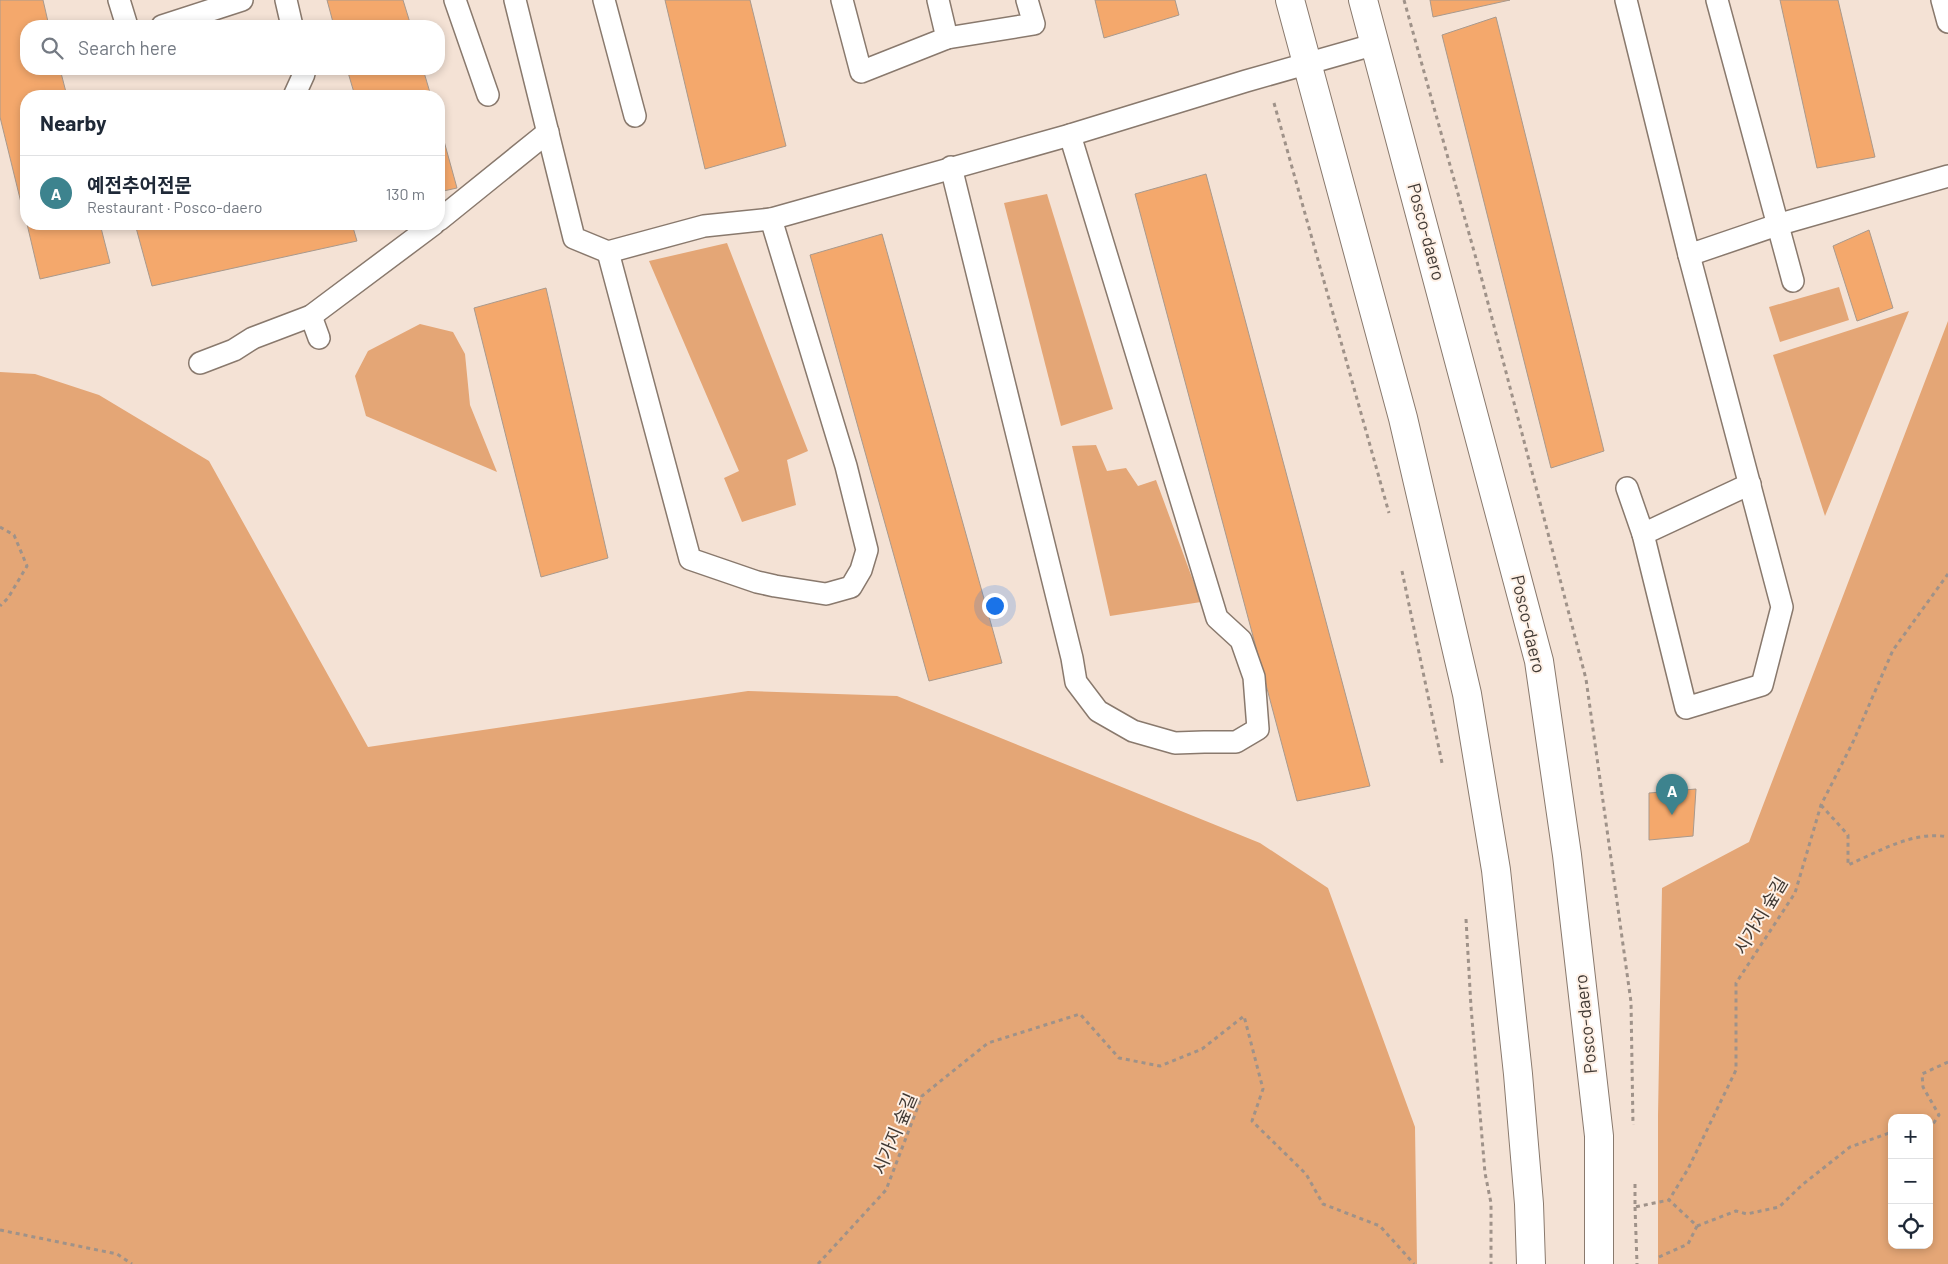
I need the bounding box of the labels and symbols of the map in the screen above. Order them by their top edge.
street label: Posco-daero [1403,181,1451,283]
street label: Posco-daero [1507,573,1551,675]
your location [982,593,1008,619]
pin: A [1656,774,1688,815]
street label: 시가지 숲길 [1728,873,1792,958]
street label: Posco-daero [1569,973,1601,1075]
street label: 시가지 숲길 [867,1090,921,1178]

